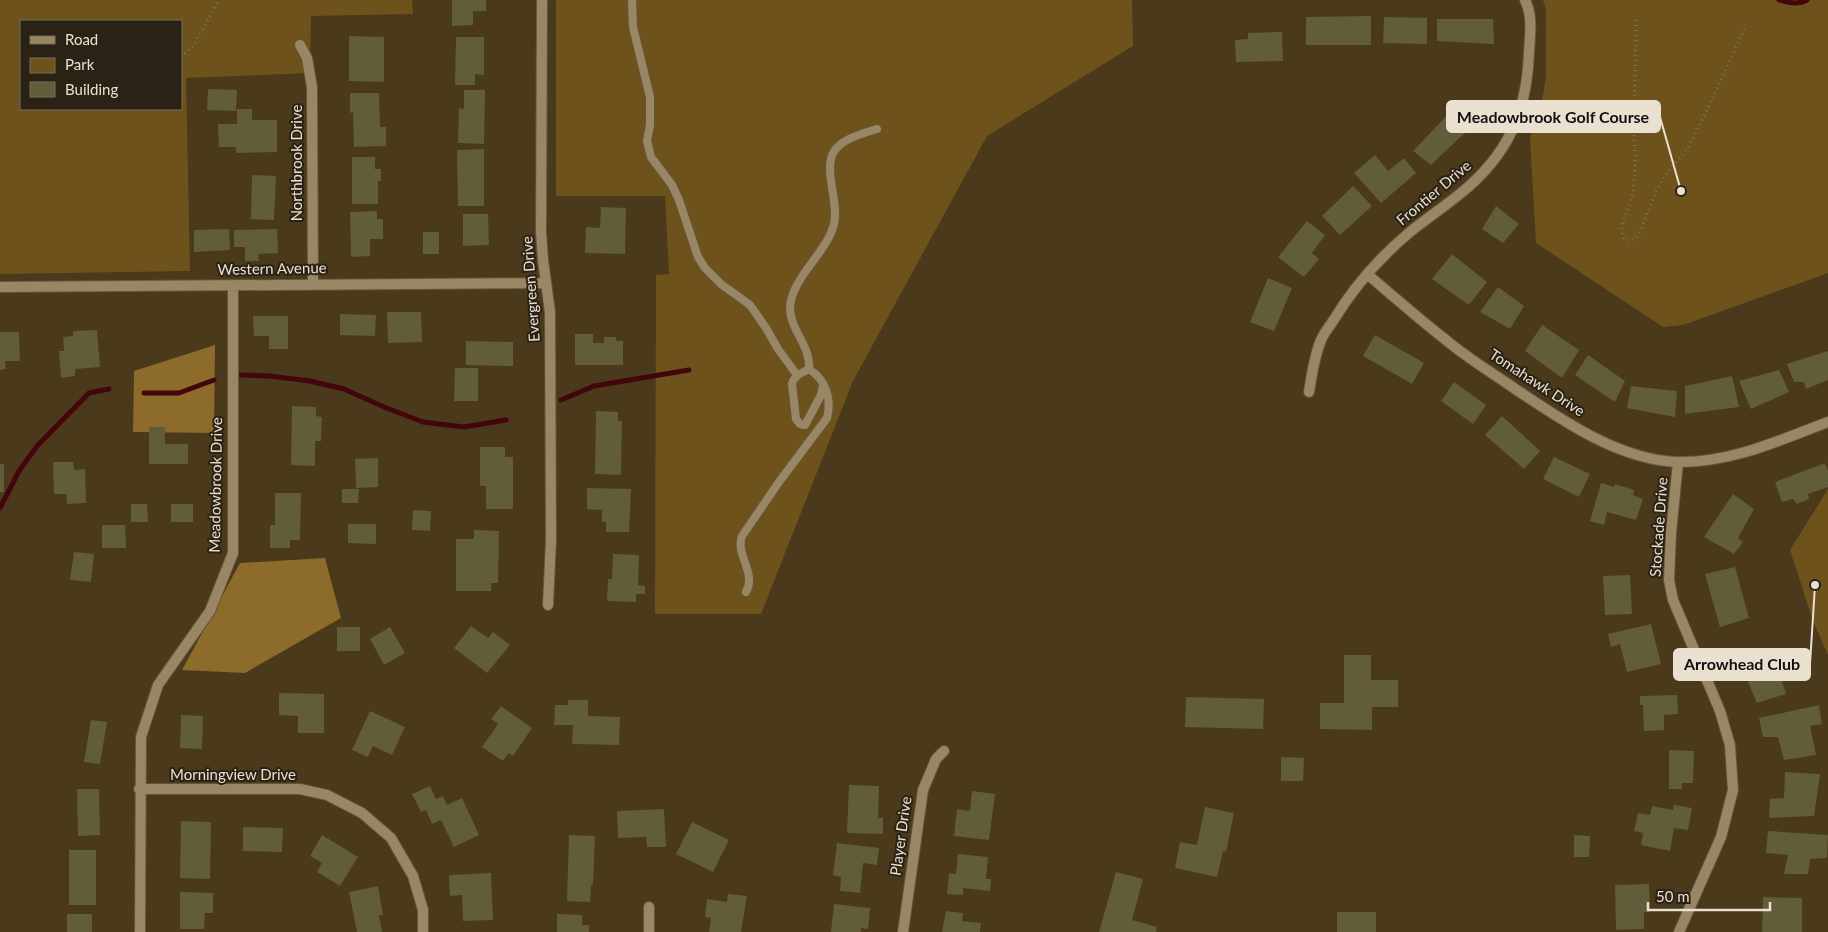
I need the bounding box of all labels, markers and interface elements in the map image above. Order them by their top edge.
legend [20,20,182,110]
text: Road [65,30,98,48]
text: Park [65,55,95,73]
text: Building [65,80,118,98]
callout: Meadowbrook Golf Course [1447,101,1660,132]
street label: Northbrook Drive [287,105,305,221]
text: Meadowbrook Golf Course [1457,107,1650,126]
street label: Frontier Drive [1392,156,1474,229]
street label: Evergreen Drive [517,236,543,342]
street label: Western Avenue [217,258,327,278]
street label: Tomahawk Drive [1486,345,1589,420]
street label: Meadowbrook Drive [205,417,225,553]
street label: Stockade Drive [1646,476,1670,577]
callout: Arrowhead Club [1674,649,1810,680]
text: Arrowhead Club [1683,654,1800,673]
street label: Morningview Drive [170,765,296,783]
street label: Player Drive [886,795,914,877]
scale bar [1648,880,1770,912]
text: 50 m [1656,887,1690,905]

